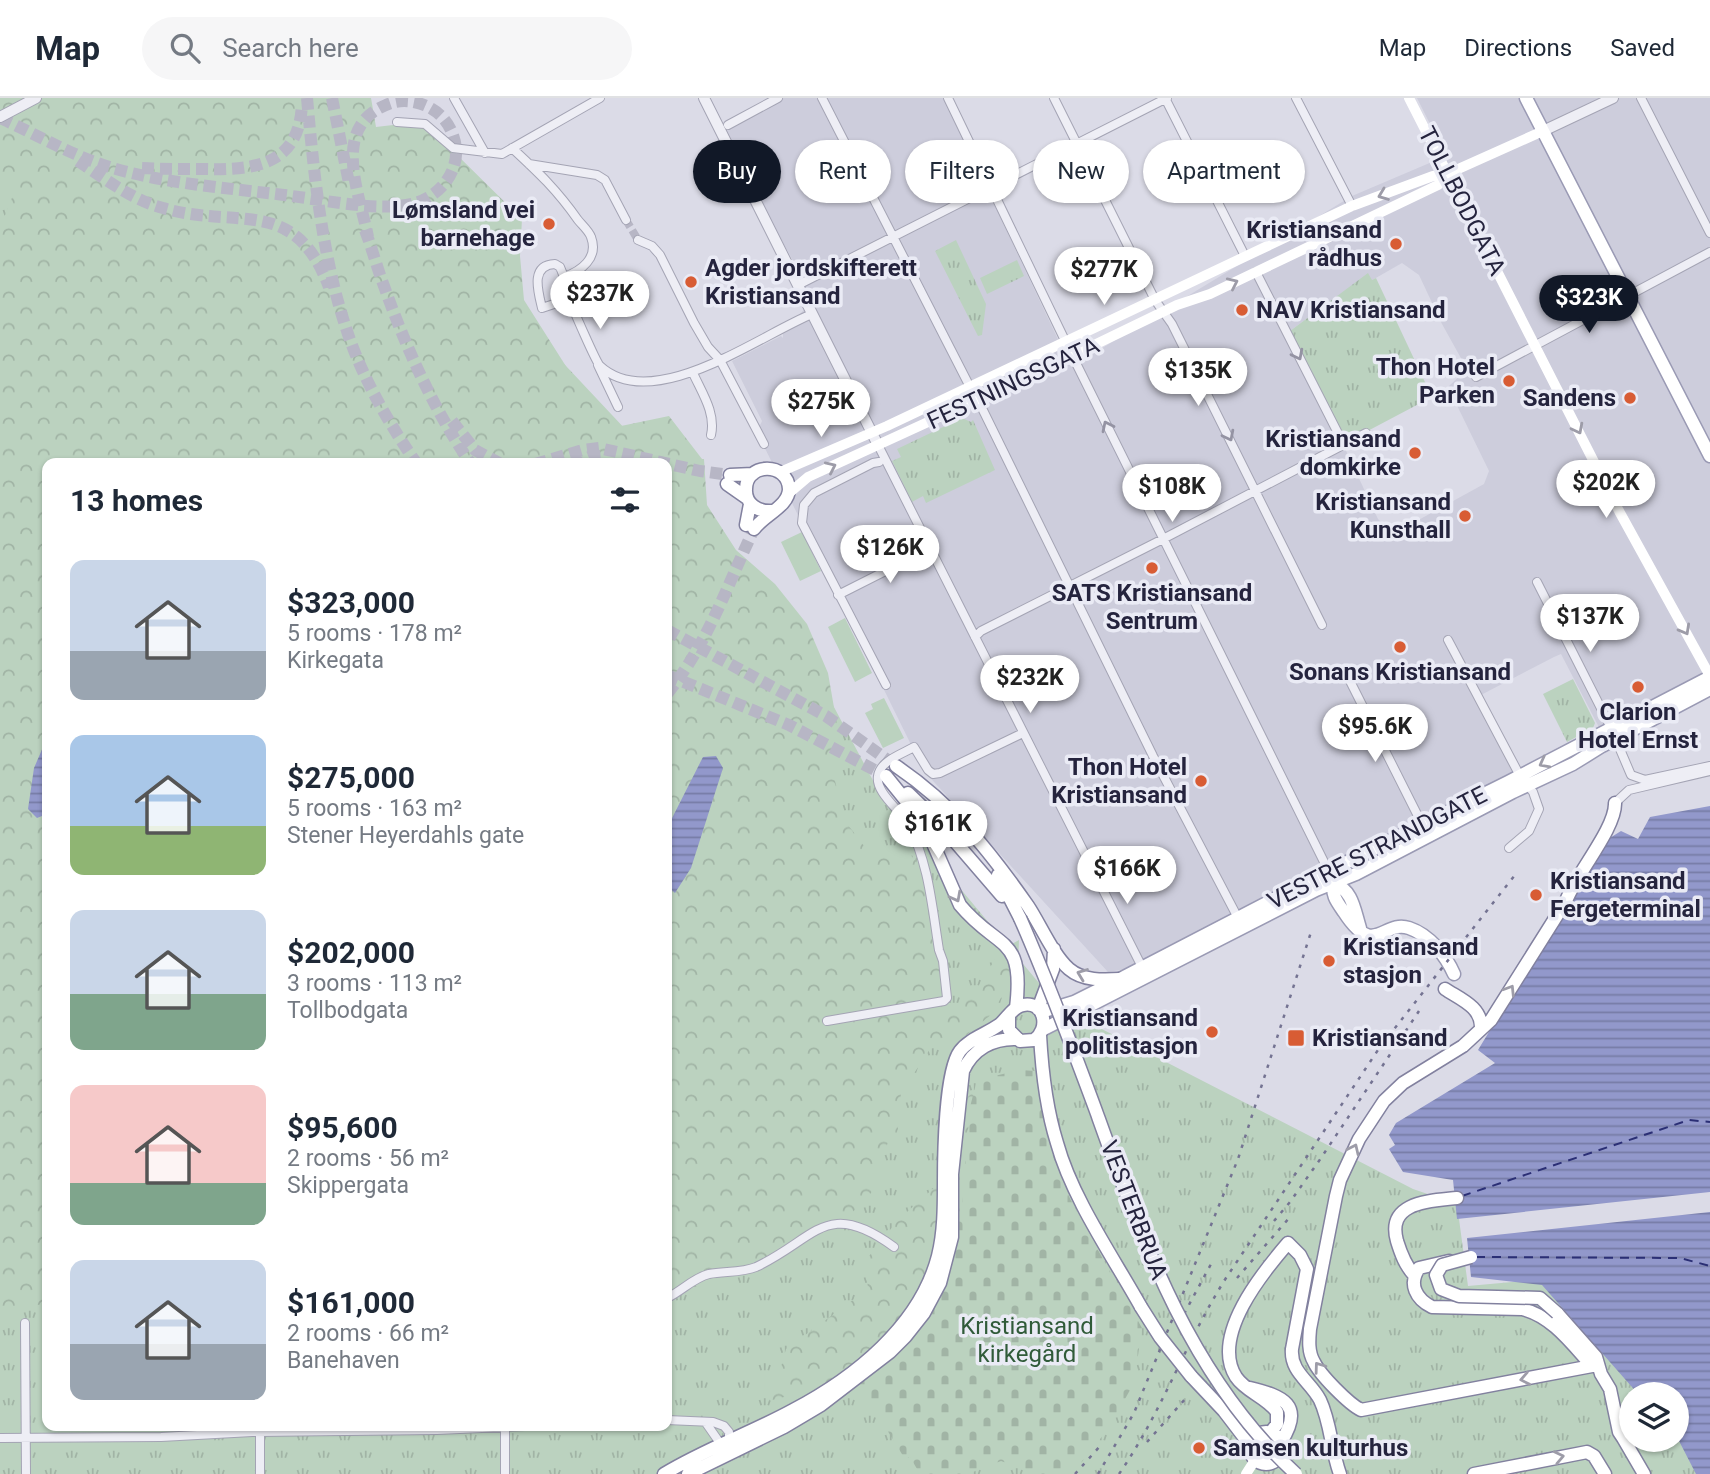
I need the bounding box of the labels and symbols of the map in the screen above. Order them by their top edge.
street label: TOLLBODGATA [1412,122,1512,280]
one-way arrow [1377,186,1389,200]
place label: Lømsland vei barnehage [392,196,535,252]
marker: Lømsland vei barnehage [541,216,557,232]
place label: Kristiansand rådhus [1246,216,1382,272]
marker: Kristiansand rådhus [1388,236,1404,252]
pin: $277K [1055,248,1153,307]
place label: Agder jordskifterett Kristiansand [705,254,917,310]
pin: $237K [551,272,649,331]
marker: Agder jordskifterett Kristiansand [683,274,699,290]
pin: $323K [1540,275,1638,335]
one-way arrow [1226,277,1238,291]
place label: NAV Kristiansand [1256,296,1446,324]
marker: NAV Kristiansand [1234,302,1250,318]
street label: FESTNINGSGATA [923,331,1104,435]
pin: $135K [1149,348,1247,408]
one-way arrow [1289,348,1303,360]
place label: Thon Hotel Parken [1376,353,1495,409]
marker: Thon Hotel Parken [1501,373,1517,389]
pin: $275K [772,380,870,439]
place label: Sandens [1523,384,1616,412]
marker: Sandens [1622,390,1638,406]
one-way arrow [1102,421,1116,433]
one-way arrow [1570,422,1584,434]
place label: Kristiansand domkirke [1265,425,1401,481]
one-way arrow [1220,429,1234,441]
marker: Kristiansand domkirke [1407,445,1423,461]
pin: $202K [1557,460,1655,520]
one-way arrow [824,461,836,475]
pin: $108K [1123,464,1221,524]
place label: Kristiansand Kunsthall [1315,488,1451,544]
marker: Kristiansand Kunsthall [1457,508,1473,524]
pin: $126K [841,526,939,585]
marker: SATS Kristiansand Sentrum [1144,560,1160,576]
place label: SATS Kristiansand Sentrum [1052,579,1252,635]
pin: $137K [1541,594,1639,654]
one-way arrow [1677,623,1690,635]
marker: Sonans Kristiansand [1392,639,1408,655]
pin: $232K [981,656,1079,715]
place label: Sonans Kristiansand [1289,658,1511,686]
marker: Clarion Hotel Ernst [1630,679,1646,695]
place label: Clarion Hotel Ernst [1578,698,1698,754]
pin: $95.6K [1318,704,1432,764]
place label: Thon Hotel Kristiansand [1051,753,1187,809]
one-way arrow [1539,755,1551,769]
marker: Thon Hotel Kristiansand [1193,773,1209,789]
street label: VESTRE STRANDGATE [1263,781,1491,915]
pin: $161K [889,802,987,861]
pin: $166K [1078,846,1176,906]
place label: Kristiansand Fergeterminal [1550,867,1701,923]
marker: Kristiansand Fergeterminal [1528,887,1544,903]
one-way arrow [948,890,962,902]
place label: Kristiansand stasjon [1343,933,1479,989]
marker: Kristiansand stasjon [1321,953,1337,969]
one-way arrow [1076,969,1088,983]
one-way arrow [1501,984,1514,997]
place label: Kristiansand politistasjon [1062,1004,1198,1060]
marker: Kristiansand politistasjon [1204,1024,1220,1040]
place label: Kristiansand [1312,1024,1448,1052]
marker: Kristiansand [1286,1028,1306,1048]
street label: VESTERBRUA [1095,1137,1173,1284]
one-way arrow [1346,1144,1360,1156]
park label: Kristiansand kirkegård [960,1312,1094,1368]
one-way arrow [1315,1363,1327,1375]
one-way arrow [1519,1370,1531,1385]
place label: Samsen kulturhus [1213,1434,1408,1462]
marker: Samsen kulturhus [1191,1440,1207,1456]
one-way arrow [1553,1451,1565,1466]

